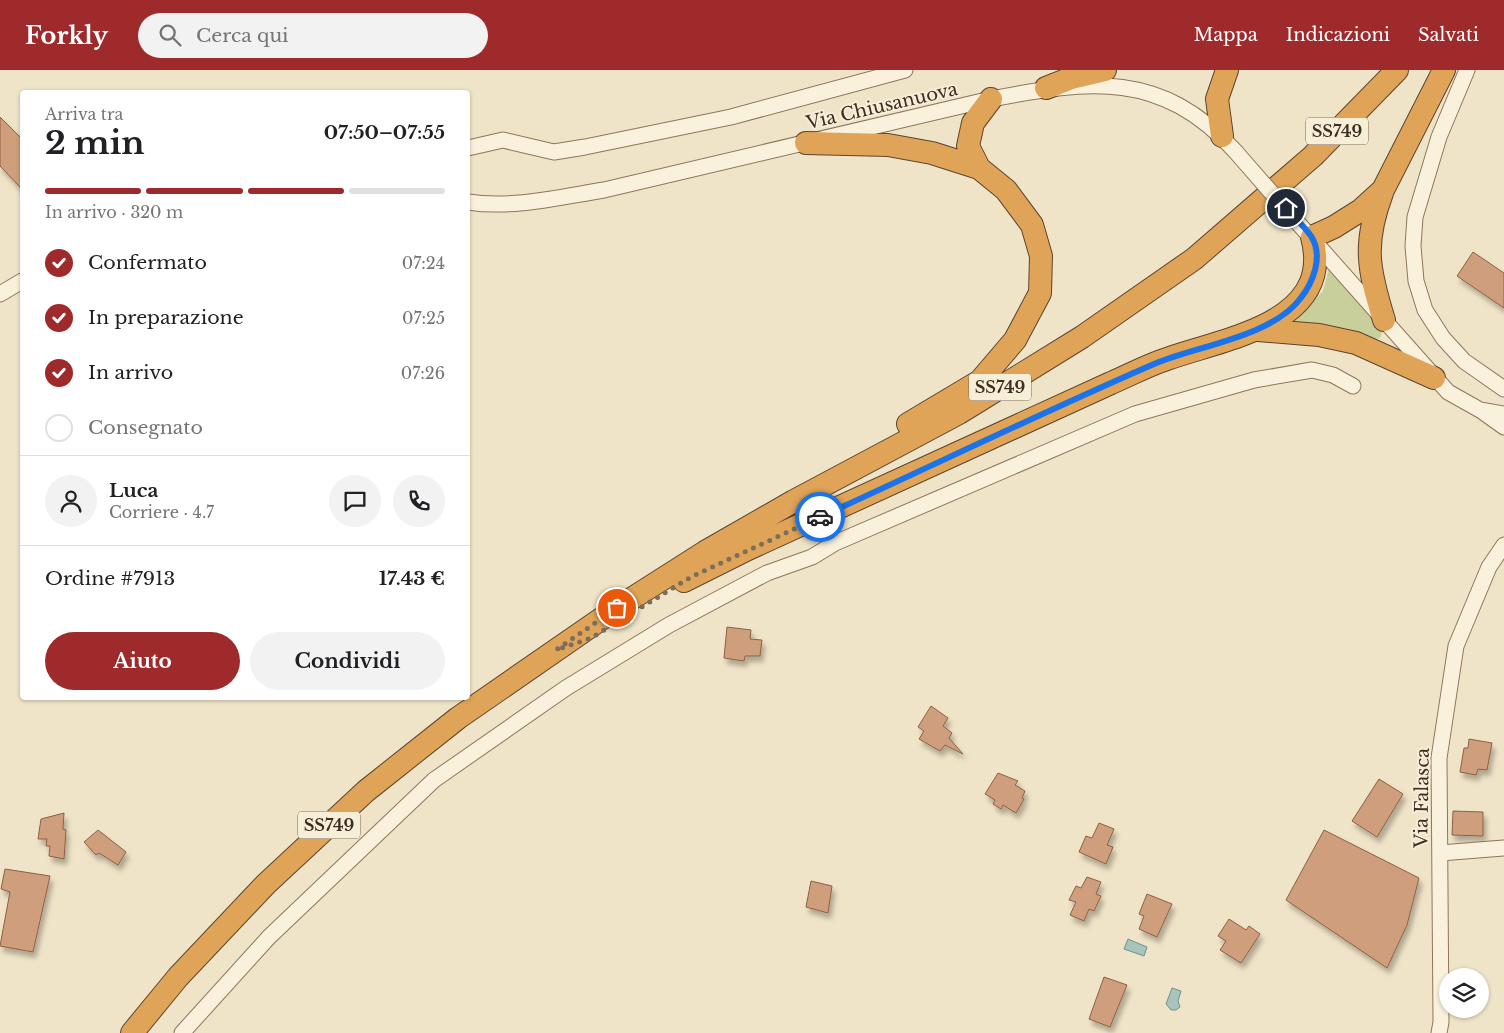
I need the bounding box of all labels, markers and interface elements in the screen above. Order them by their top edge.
search box [138,13,488,58]
text: Forkly [25,21,108,50]
icon: search [156,21,184,49]
text: Cerca qui [196,24,289,47]
text: Mappa [1194,24,1258,46]
text: Indicazioni [1286,24,1390,46]
text: Salvati [1418,24,1479,46]
street label: Via Chiusanuova [803,78,960,134]
text: Arriva tra [45,104,123,124]
road number: SS749 [1306,118,1368,144]
text: 07:50–07:55 [324,121,445,144]
text: 2 min [45,123,145,163]
pin [1265,187,1307,229]
icon: home [1272,194,1300,222]
text: In arrivo · 320 m [45,202,183,222]
icon: check [45,249,73,277]
text: Confermato [88,251,207,274]
text: 07:24 [402,253,445,273]
icon: check [45,304,73,332]
text: In preparazione [88,306,244,329]
text: 07:25 [402,308,445,328]
icon: check [45,359,73,387]
text: In arrivo [88,361,173,384]
text: 07:26 [401,363,445,383]
road number: SS749 [969,374,1031,400]
text: Consegnato [88,416,203,439]
button: person [45,475,97,527]
button: chat [329,475,381,527]
button: phone [393,475,445,527]
text: Luca [109,479,158,502]
courier [795,492,845,542]
text: Corriere · 4.7 [109,502,214,522]
icon: car [806,503,834,531]
text: Ordine #7913 [45,567,175,590]
text: 17.43 € [379,567,445,590]
pin [596,587,638,629]
icon: bag [603,594,631,622]
button: Aiuto [45,632,240,690]
button: Condividi [250,632,445,690]
street label: Via Falasca [1410,748,1434,849]
road number: SS749 [298,812,360,838]
map controls [1439,968,1489,1018]
button: layers [1439,968,1489,1018]

